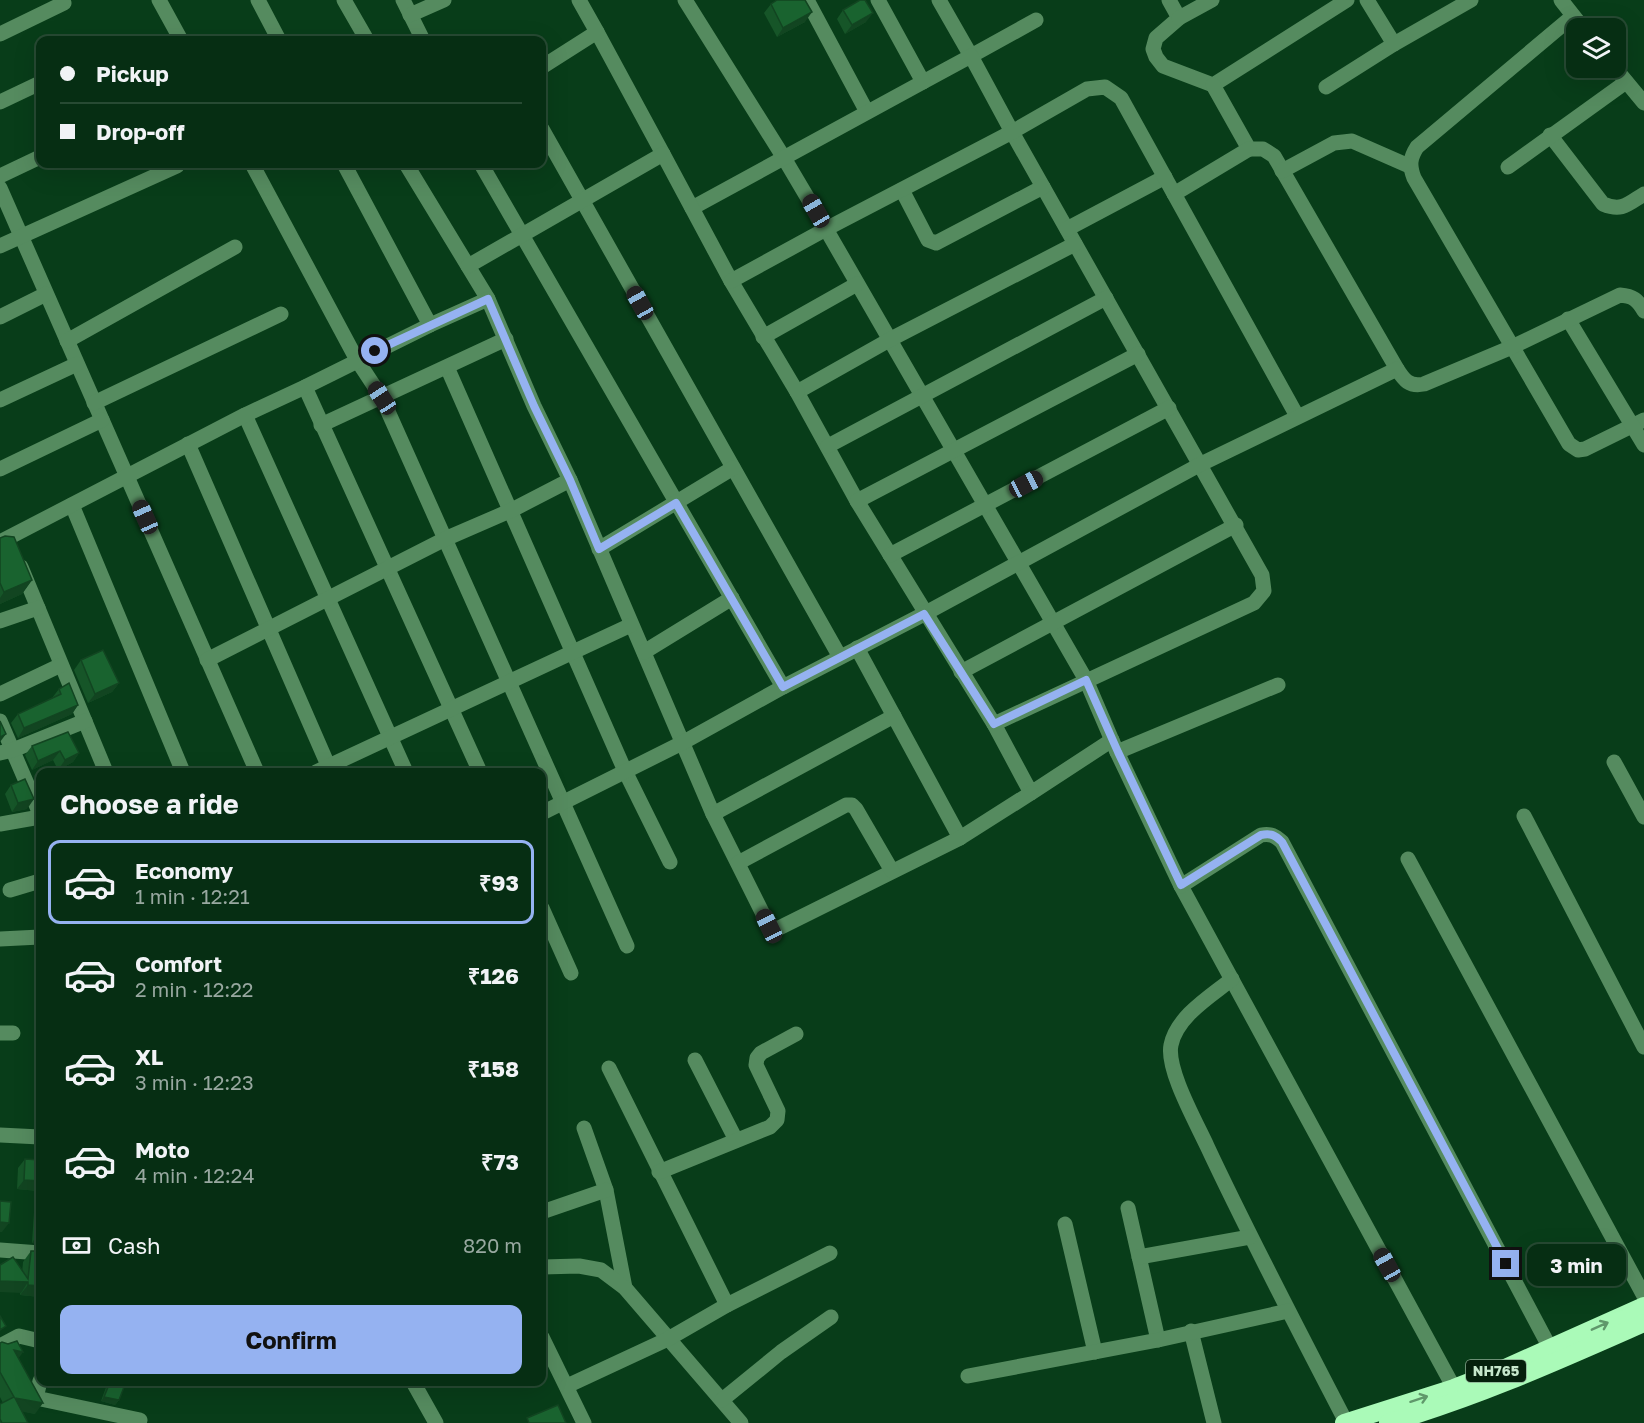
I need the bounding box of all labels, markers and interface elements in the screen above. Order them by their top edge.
map controls [1566,18,1626,78]
button: layers [1566,18,1626,78]
text: Pickup [96,60,169,87]
text: Drop-off [96,118,185,145]
car [799,191,833,231]
car [623,283,657,323]
route start [361,337,388,364]
car [365,378,399,418]
car [1006,468,1046,500]
car [129,497,161,537]
text: Choose a ride [60,788,239,820]
icon: car [63,855,117,909]
text: Economy [135,857,233,884]
text: ₹93 [479,869,519,896]
text: 1 min · 12:21 [135,884,250,908]
car [753,906,785,946]
icon: car [63,948,117,1002]
text: Comfort [135,950,222,977]
text: ₹126 [468,962,519,989]
text: 2 min · 12:22 [135,977,253,1001]
icon: car [63,1041,117,1095]
text: XL [135,1043,163,1070]
text: ₹158 [468,1055,519,1082]
text: 3 min · 12:23 [135,1070,254,1094]
icon: car [63,1134,117,1188]
text: Moto [135,1136,190,1163]
text: ₹73 [481,1148,519,1175]
text: 4 min · 12:24 [135,1163,255,1187]
icon: cash [60,1229,93,1262]
text: Cash [108,1232,161,1259]
text: 820 m [463,1233,522,1257]
callout: 3 min [1527,1243,1626,1285]
car [1370,1245,1404,1285]
route end [1492,1250,1519,1277]
text: 3 min [1550,1253,1603,1277]
button: Confirm [60,1305,522,1374]
one-way arrow [1590,1320,1609,1331]
road number: NH765 [1466,1360,1526,1382]
one-way arrow [1409,1393,1428,1404]

